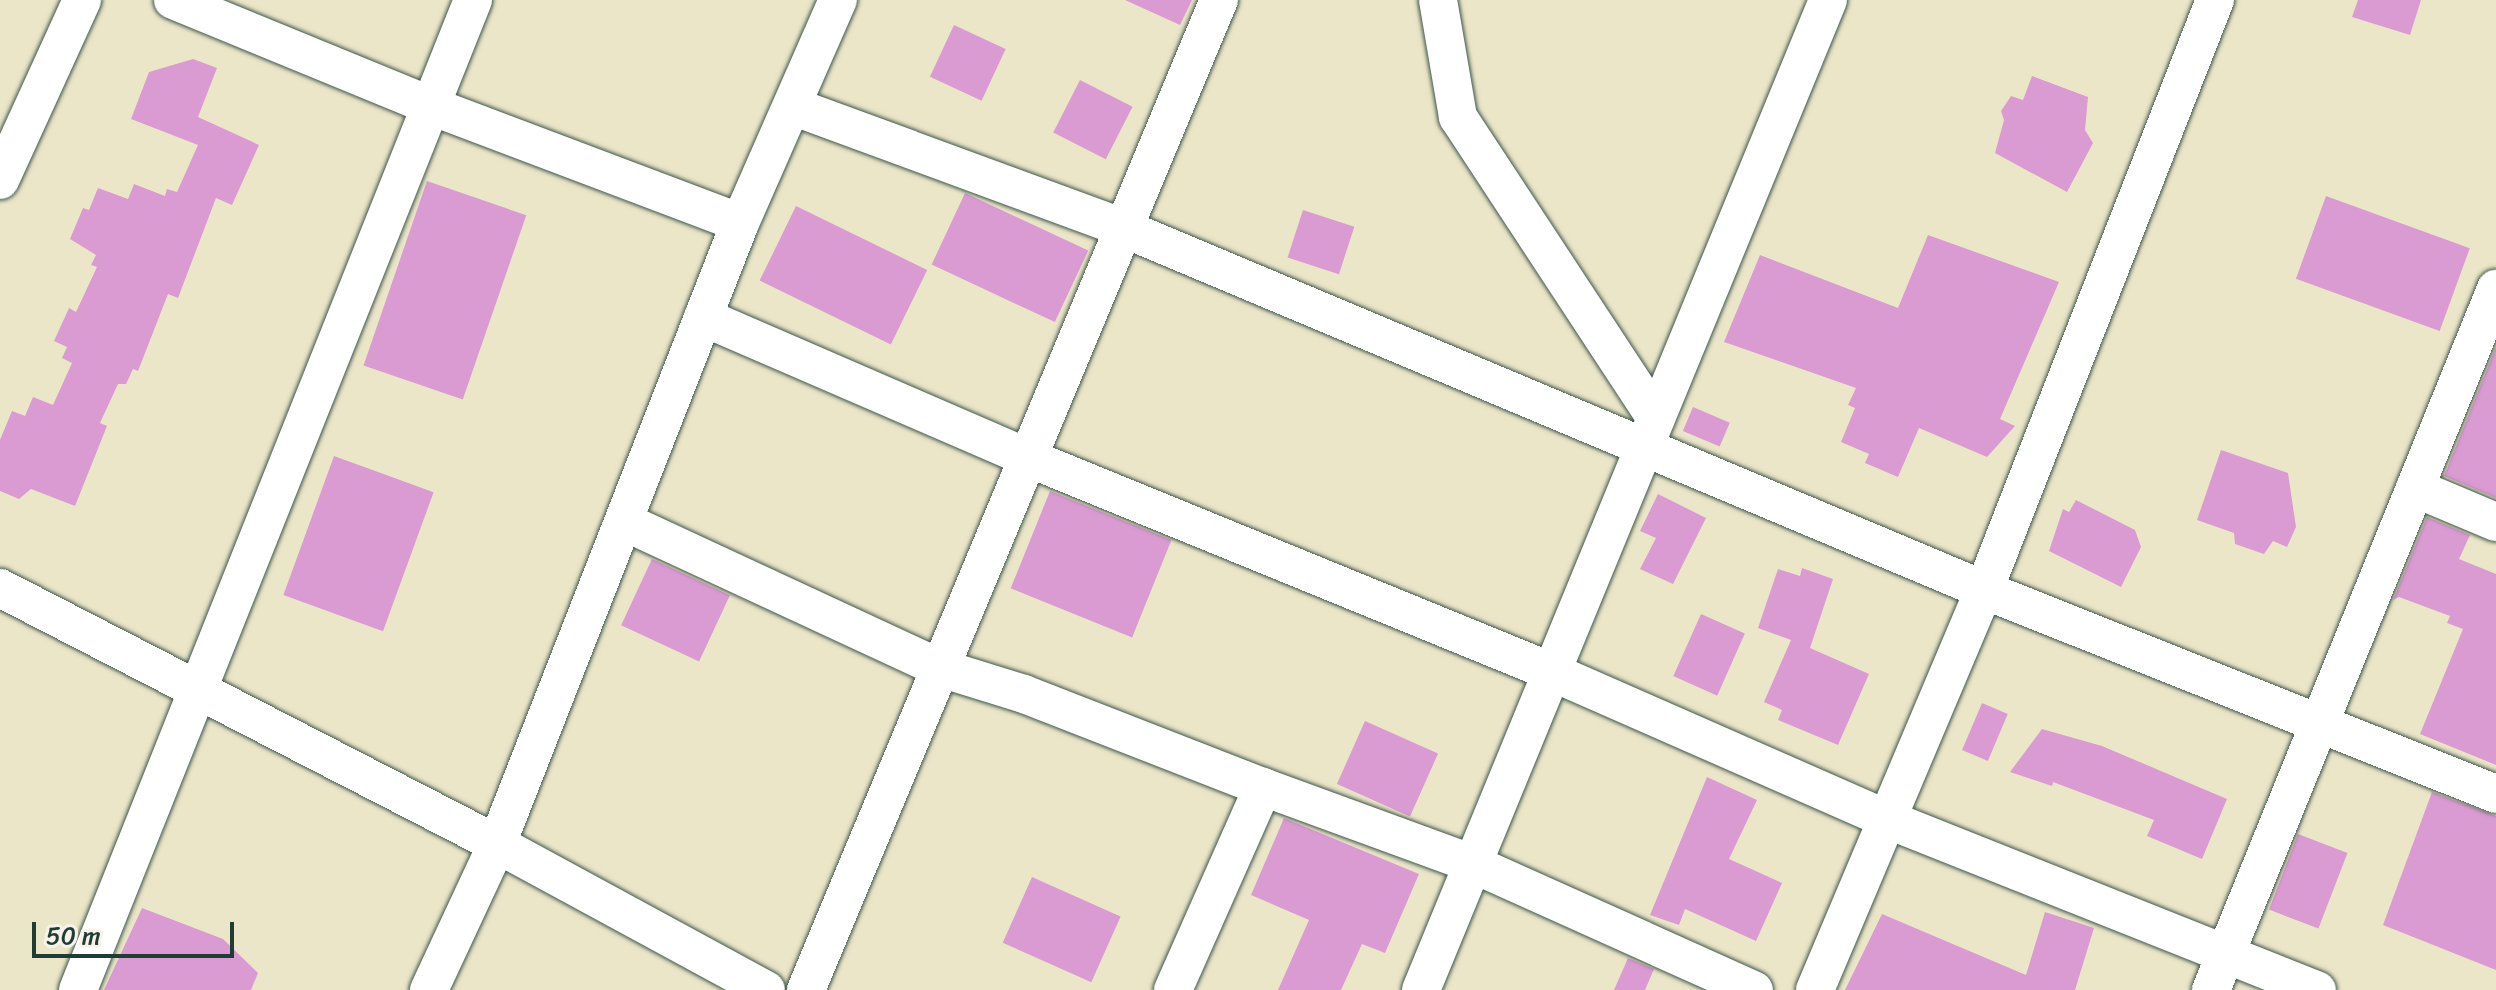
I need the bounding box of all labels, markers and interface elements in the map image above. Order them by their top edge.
scale bar [36,906,238,956]
text: 50 m [46,915,101,957]

